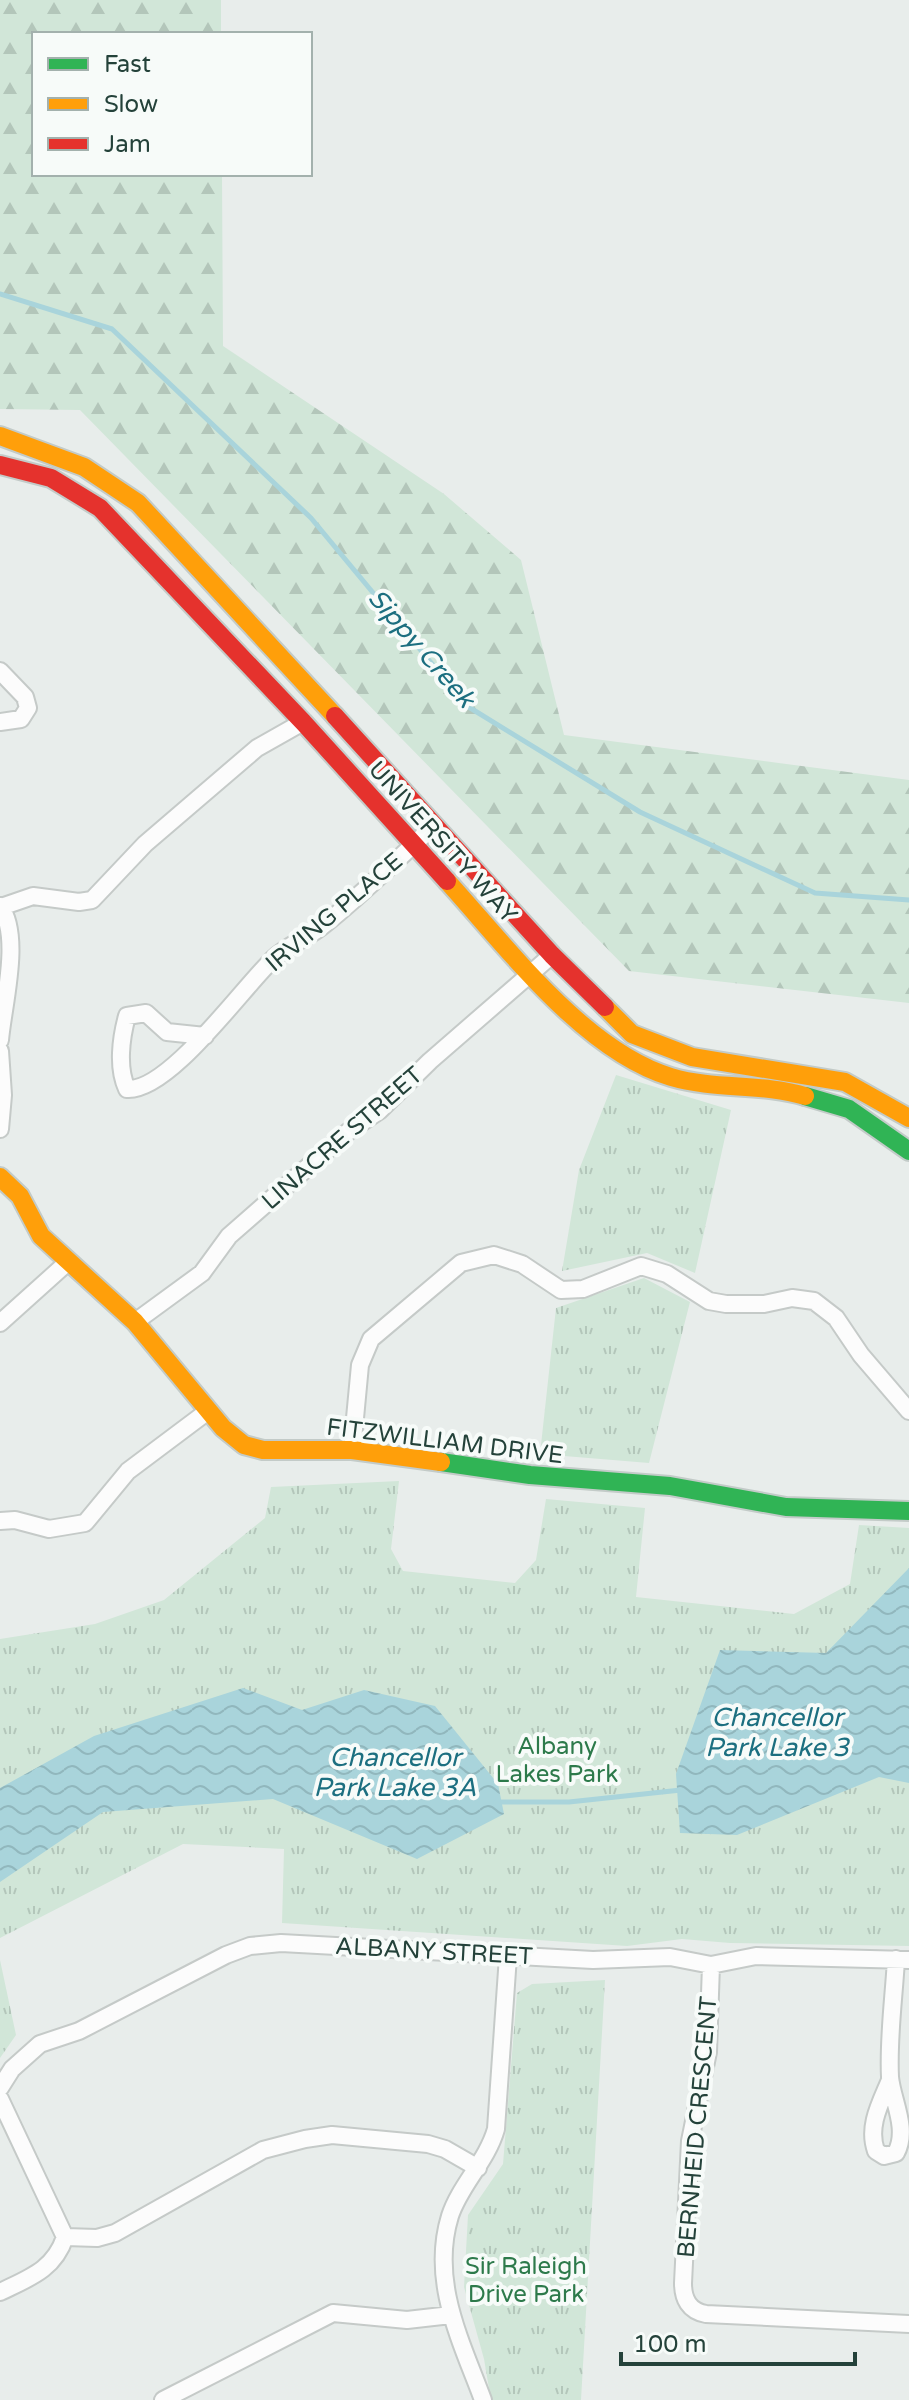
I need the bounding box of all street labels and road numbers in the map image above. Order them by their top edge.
street label: UNIVERSITY WAY [362,755,523,929]
street label: IRVING PLACE [260,847,409,978]
street label: LINACRE STREET [256,1060,429,1216]
street label: FITZWILLIAM DRIVE [325,1413,565,1470]
street label: ALBANY STREET [334,1932,534,1971]
street label: BERNHEID CRESCENT [672,1995,723,2259]

